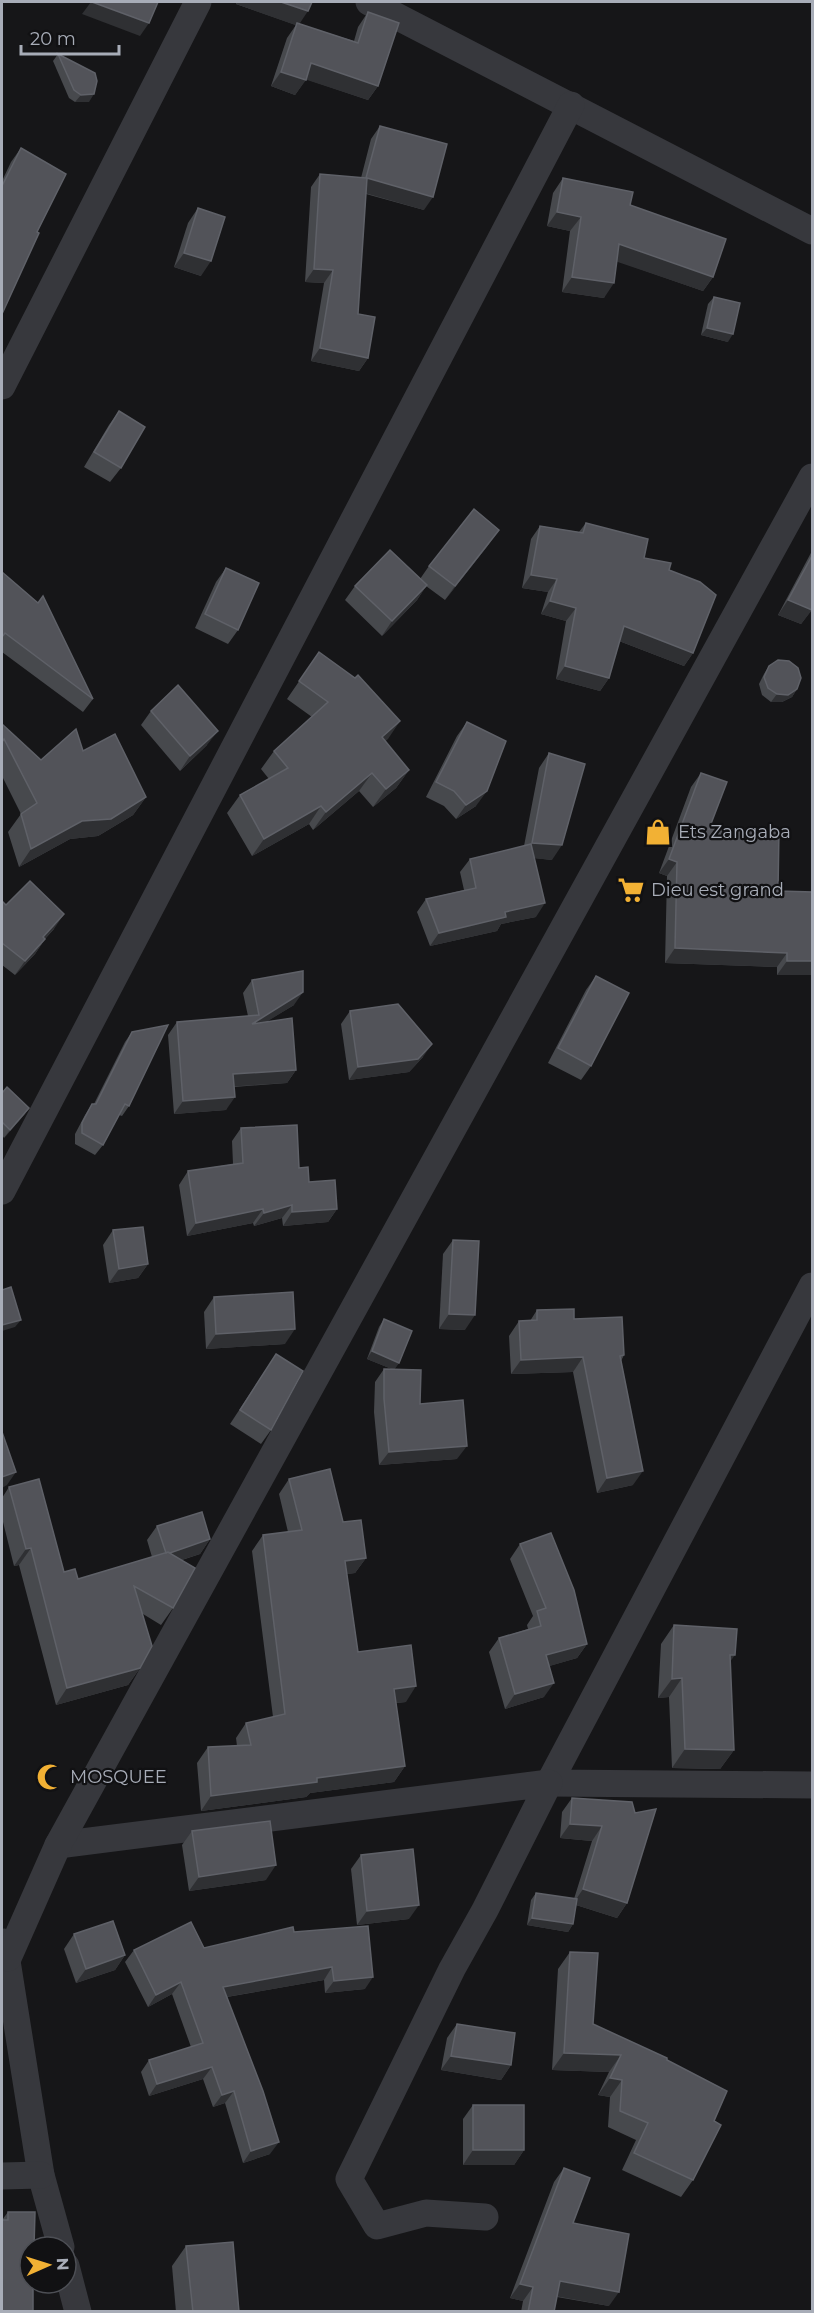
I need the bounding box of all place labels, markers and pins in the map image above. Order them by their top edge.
shop icon: Ets Zangaba [643,817,673,847]
place label: Ets Zangaba [678,821,791,843]
supermarket icon: Dieu est grand [616,875,646,905]
place label: Dieu est grand [651,879,784,901]
mosque icon: MOSQUEE [35,1762,65,1792]
place label: MOSQUEE [70,1766,167,1788]

